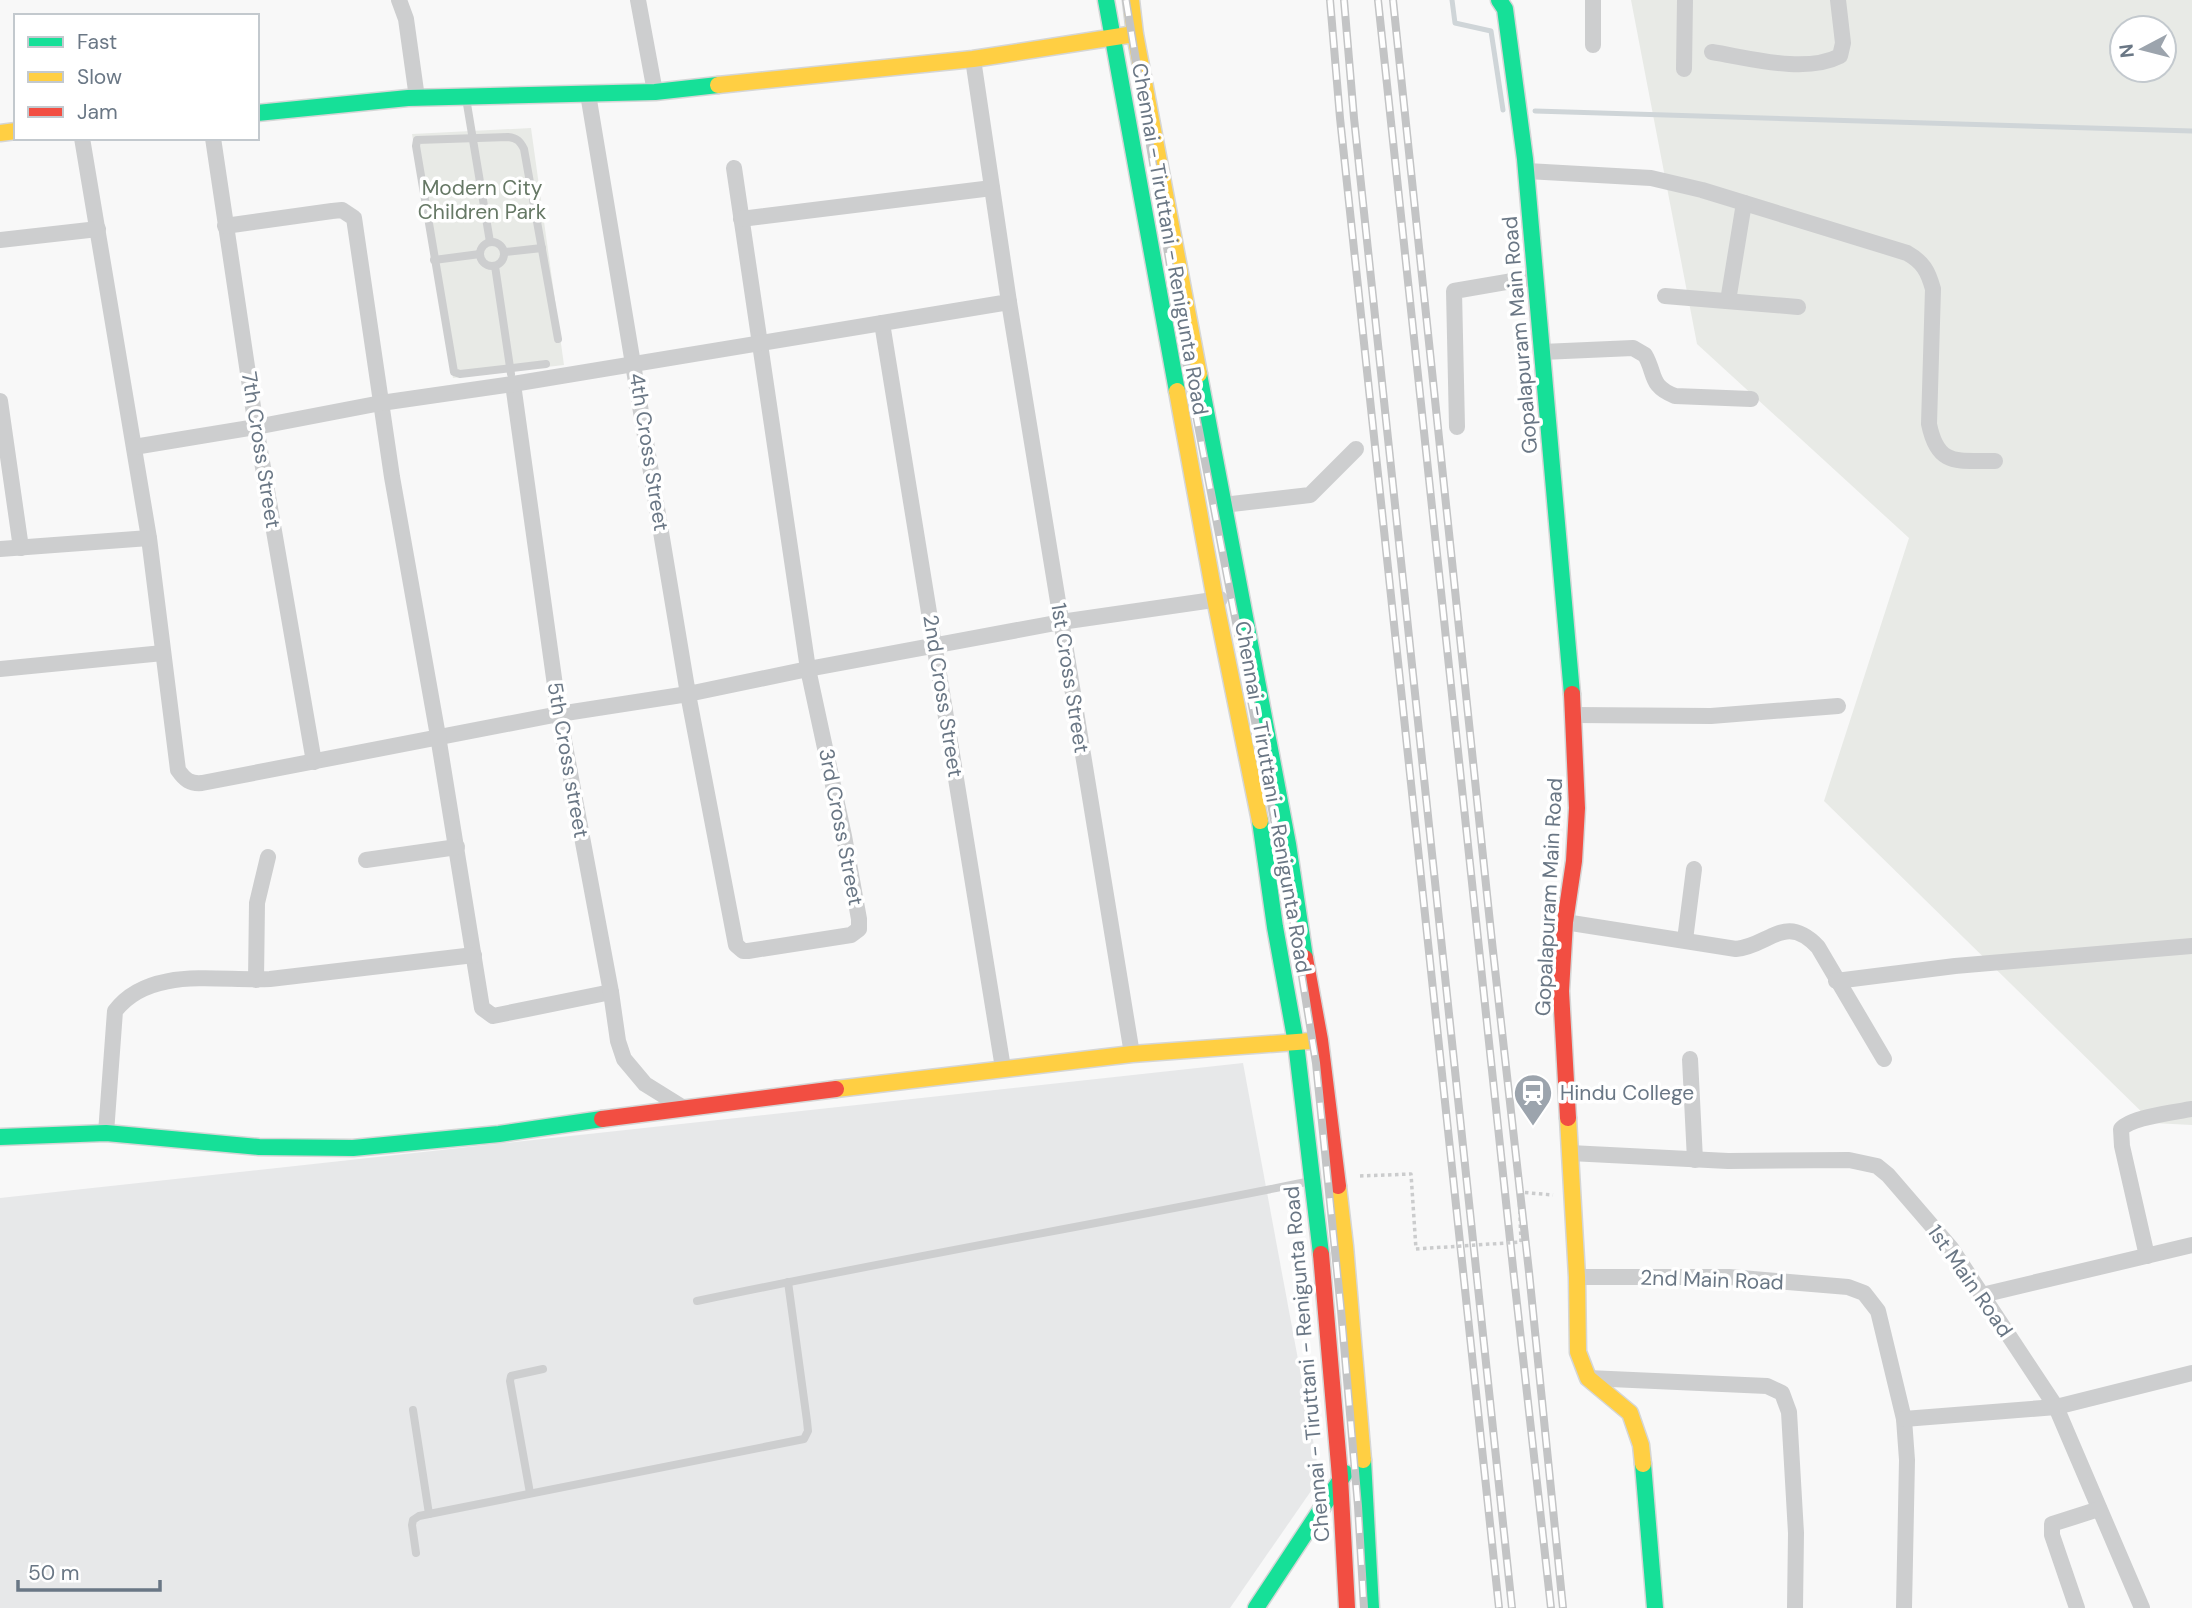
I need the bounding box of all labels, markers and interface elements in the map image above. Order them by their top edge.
legend [14,14,259,140]
north arrow [2108,14,2178,84]
text: Fast [77,28,117,56]
text: N [2113,43,2140,59]
street label: Chennai - Tiruttani - Renigunta Road [1125,61,1215,417]
text: Slow [77,63,122,91]
text: Jam [77,98,118,126]
park label: Modern City Children Park [418,174,547,226]
street label: Gopalapuram Main Road [1496,215,1544,455]
street label: 7th Cross Street [235,370,287,530]
street label: 4th Cross Street [623,371,675,533]
street label: 1st Cross Street [1044,601,1096,755]
street label: 2nd Cross Street [916,613,970,779]
street label: Chennai - Tiruttani - Renigunta Road [1228,619,1318,975]
street label: 5th Cross street [541,680,595,840]
street label: 3rd Cross Street [812,746,870,908]
street label: Gopalapuram Main Road [1529,777,1569,1017]
station icon: Hindu College [1512,1072,1554,1127]
place label: Hindu College [1560,1079,1694,1107]
street label: Chennai - Tiruttani - Renigunta Road [1277,1185,1337,1543]
street label: 1st Main Road [1921,1219,2019,1343]
street label: 2nd Main Road [1640,1264,1784,1296]
scale bar [18,1548,159,1592]
text: 50 m [28,1559,79,1587]

